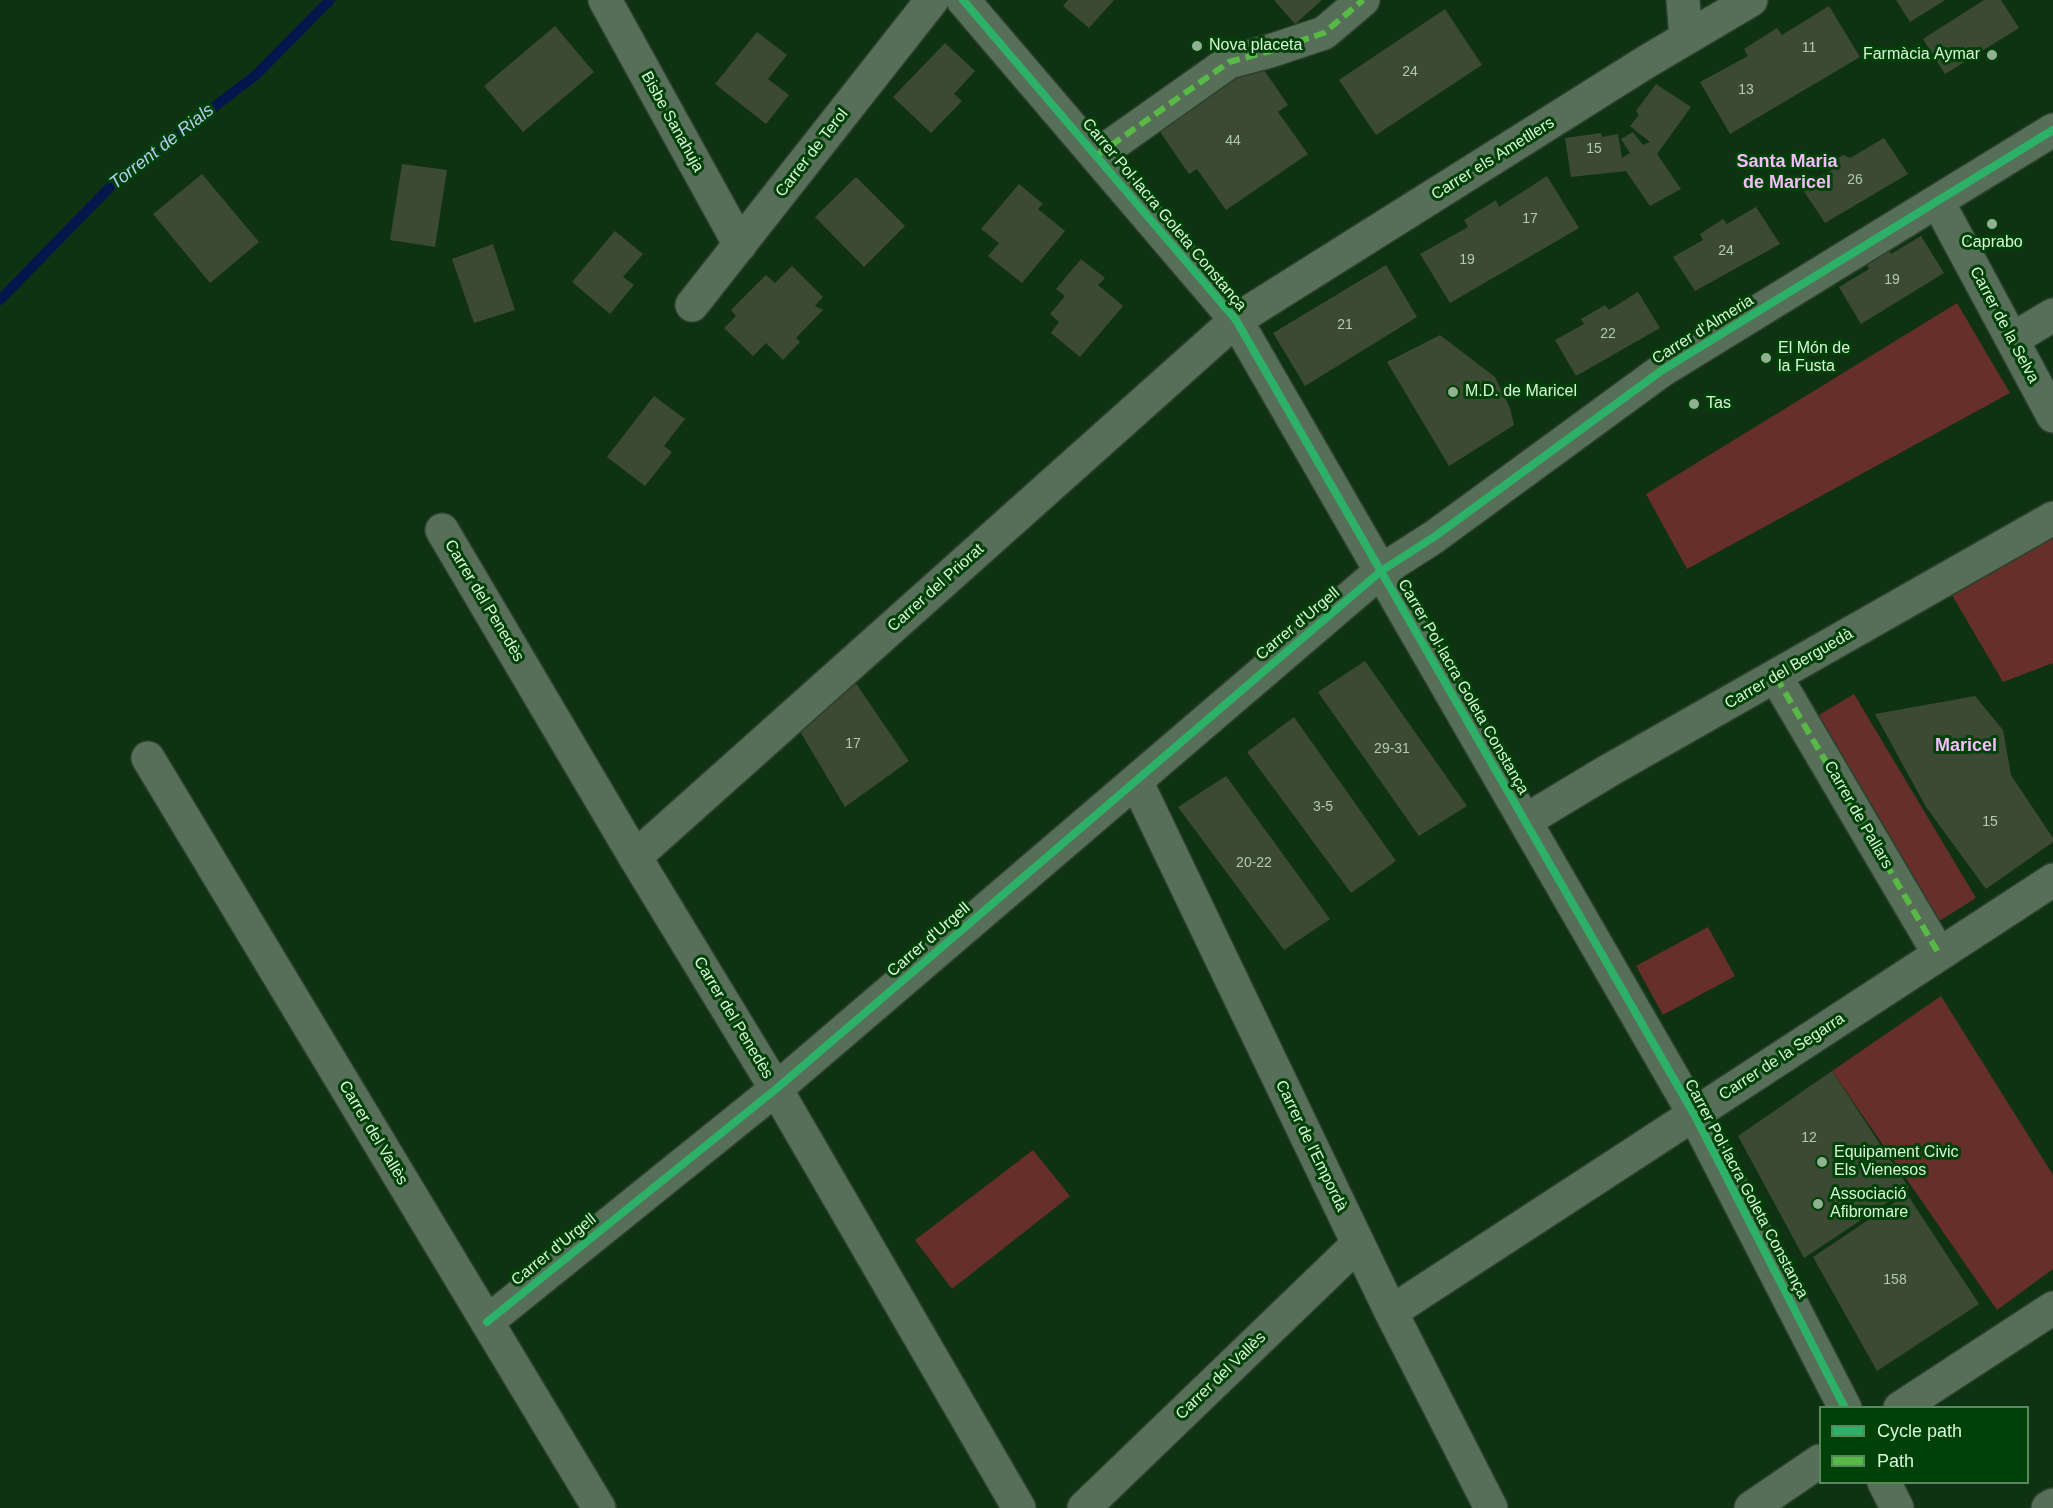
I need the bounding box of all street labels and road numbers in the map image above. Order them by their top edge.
street label: Bisbe Sanahuja [636,68,708,176]
street label: Carrer de Terol [772,105,852,201]
street label: Carrer els Ametllers [1428,113,1558,205]
street label: Carrer Pol·lacra Goleta Constança [1078,115,1250,315]
street label: Carrer de la Selva [1965,264,2043,386]
street label: Carrer d'Almeria [1649,291,1757,369]
street label: Carrer del Penedès [440,537,528,665]
street label: Carrer del Priorat [884,540,988,636]
street label: Carrer Pol·lacra Goleta Constança [1393,576,1533,798]
street label: Carrer d'Urgell [1252,583,1344,665]
street label: Carrer del Berguedà [1721,624,1857,714]
street label: Carrer de Pallars [1819,758,1897,872]
street label: Carrer d'Urgell [884,899,974,981]
street label: Carrer del Penedès [689,954,777,1082]
street label: Carrer de la Segarra [1716,1009,1848,1105]
street label: Carrer Pol·lacra Goleta Constança [1680,1076,1812,1302]
street label: Carrer del Vallès [334,1077,412,1189]
street label: Carrer de l'Empordà [1271,1077,1351,1215]
street label: Carrer d'Urgell [508,1210,600,1290]
street label: Carrer del Vallès [1172,1328,1270,1424]

